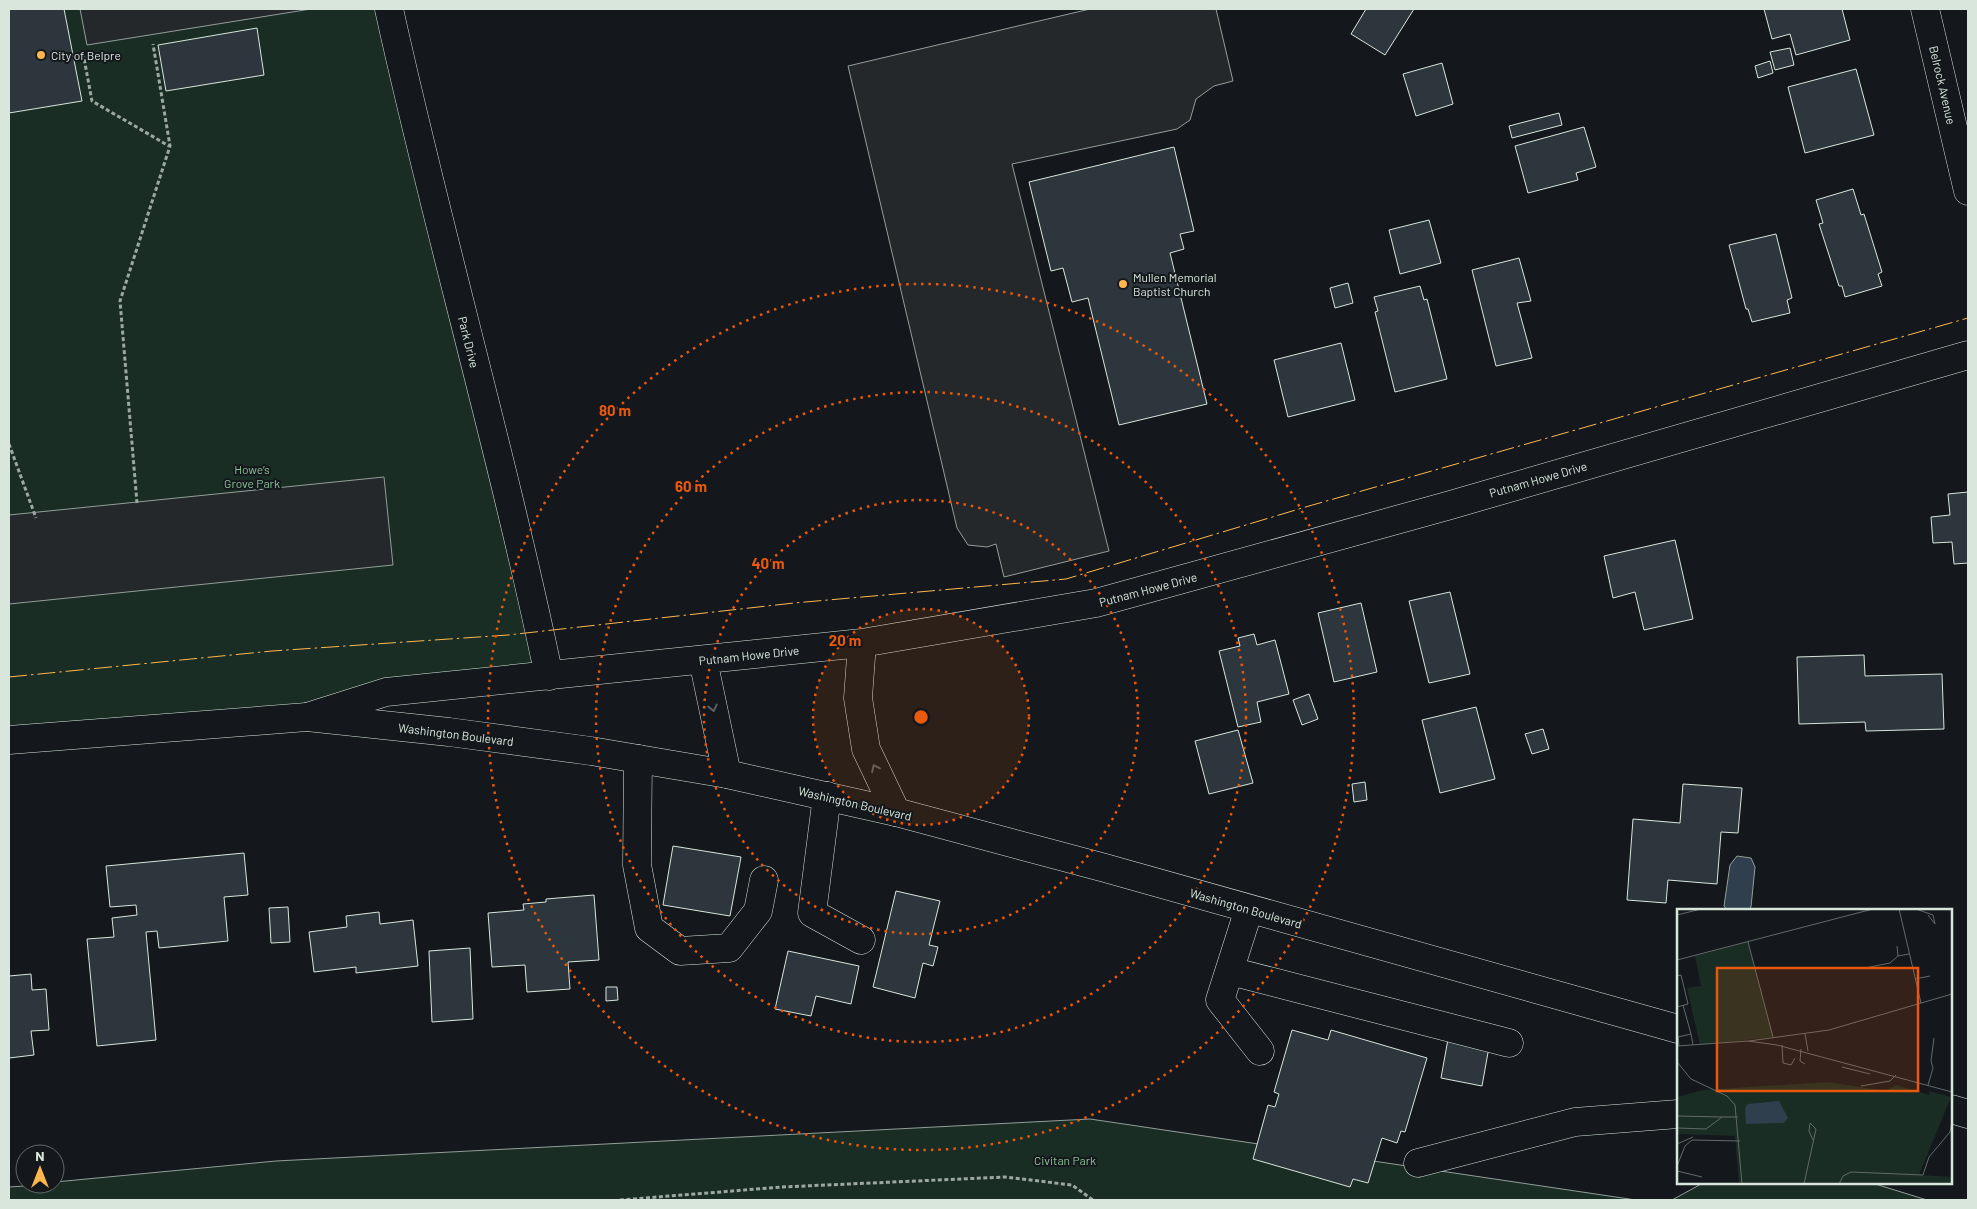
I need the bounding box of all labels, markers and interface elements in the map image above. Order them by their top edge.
street label: Belrock Avenue [1927,44,1959,126]
place label: City of Belpre [51,48,121,62]
marker: City of Belpre [35,49,47,61]
place label: Mullen Memorial Baptist Church [1133,270,1216,298]
marker: Mullen Memorial Baptist Church [1117,278,1129,290]
street label: Park Drive [456,315,482,369]
text: 80 m [599,401,631,419]
street label: Putnam Howe Drive [1488,458,1588,500]
park label: Howe’s Grove Park [224,462,280,490]
text: 60 m [675,477,707,495]
text: 40 m [751,554,785,572]
street label: Putnam Howe Drive [1097,569,1199,609]
text: 20 m [829,631,861,649]
street label: Putnam Howe Drive [698,643,800,667]
one-way arrow [707,704,718,713]
centre of rings [912,708,930,726]
street label: Washington Boulevard [398,720,514,748]
one-way arrow [871,764,882,773]
street label: Washington Boulevard [797,783,913,823]
street label: Washington Boulevard [1188,885,1304,931]
inset map [1677,909,1952,1184]
north arrow [15,1144,65,1194]
text: N [35,1147,45,1164]
park label: Civitan Park [1034,1153,1096,1167]

